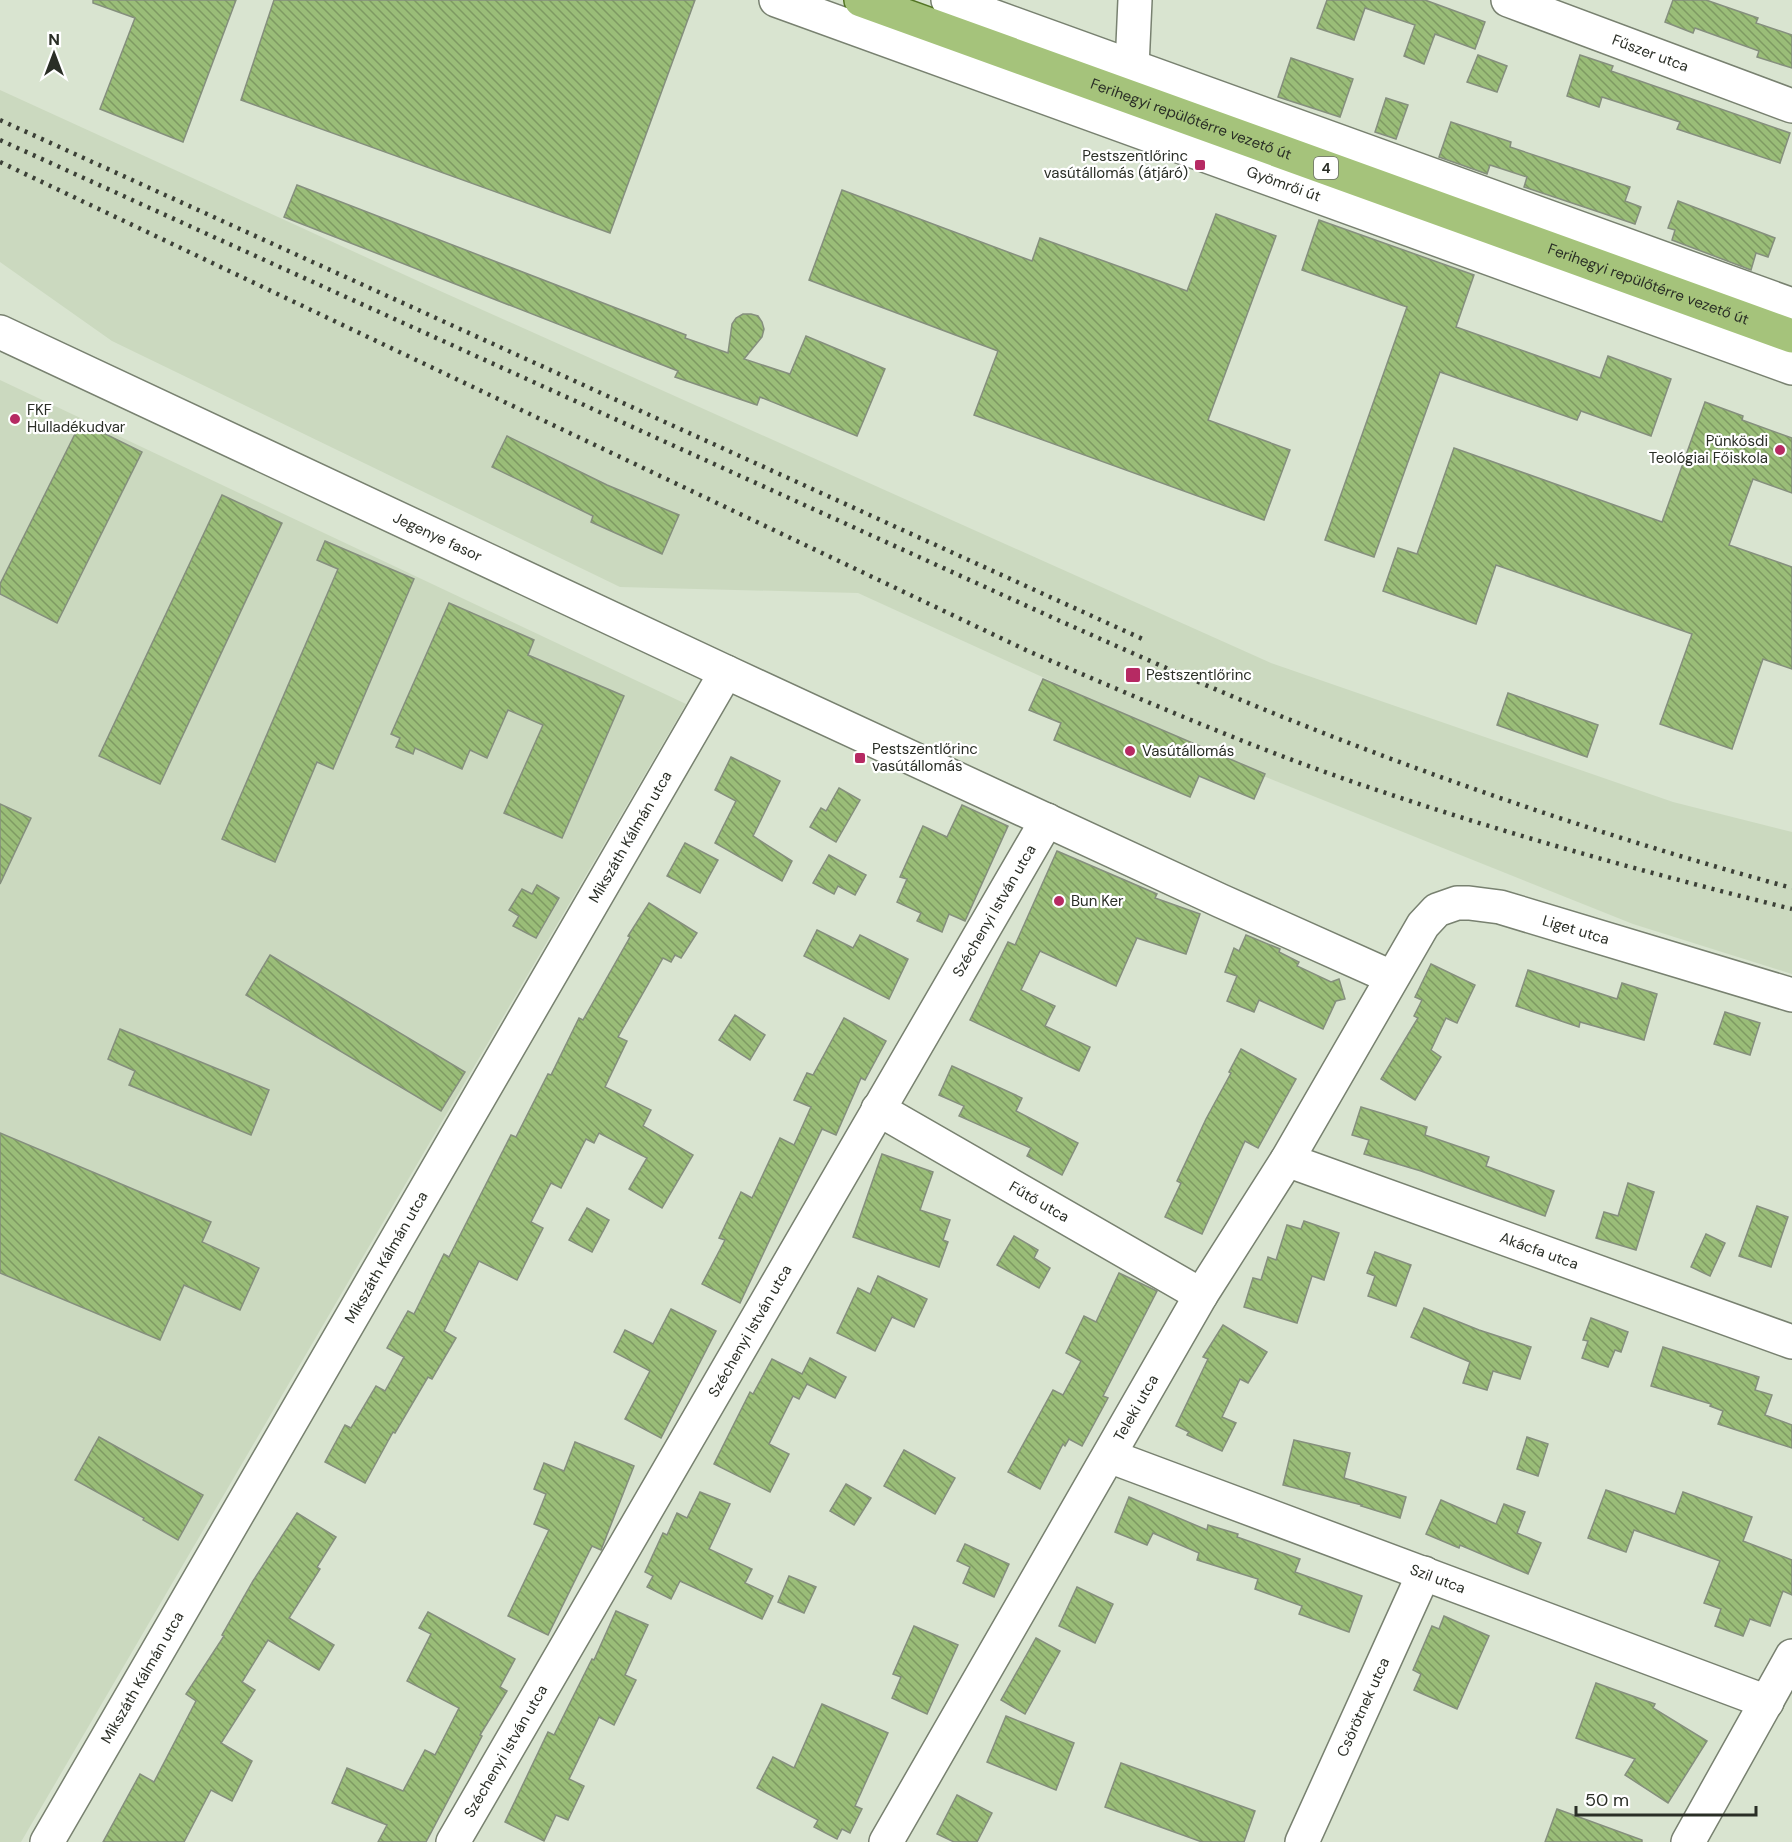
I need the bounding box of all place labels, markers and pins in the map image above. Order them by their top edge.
place label: Pestszentlőrinc vasútállomás (átjáró) [1044,146,1188,183]
marker: Pestszentlőrinc vasútállomás (átjáró) [1193,158,1207,172]
place label: FKF Hulladékudvar [27,400,126,437]
marker: FKF Hulladékudvar [8,412,22,426]
place label: Pünkösdi Teológiai Főiskola [1649,431,1768,468]
marker: Pünkösdi Teológiai Főiskola [1773,443,1787,457]
place label: Pestszentlőrinc [1146,665,1252,685]
marker: Pestszentlőrinc [1124,666,1142,684]
place label: Pestszentlőrinc vasútállomás [872,739,978,776]
place label: Vasútállomás [1142,741,1234,761]
marker: Vasútállomás [1123,744,1137,758]
marker: Pestszentlőrinc vasútállomás [853,751,867,765]
place label: Bun Ker [1071,891,1124,911]
marker: Bun Ker [1052,894,1066,908]

